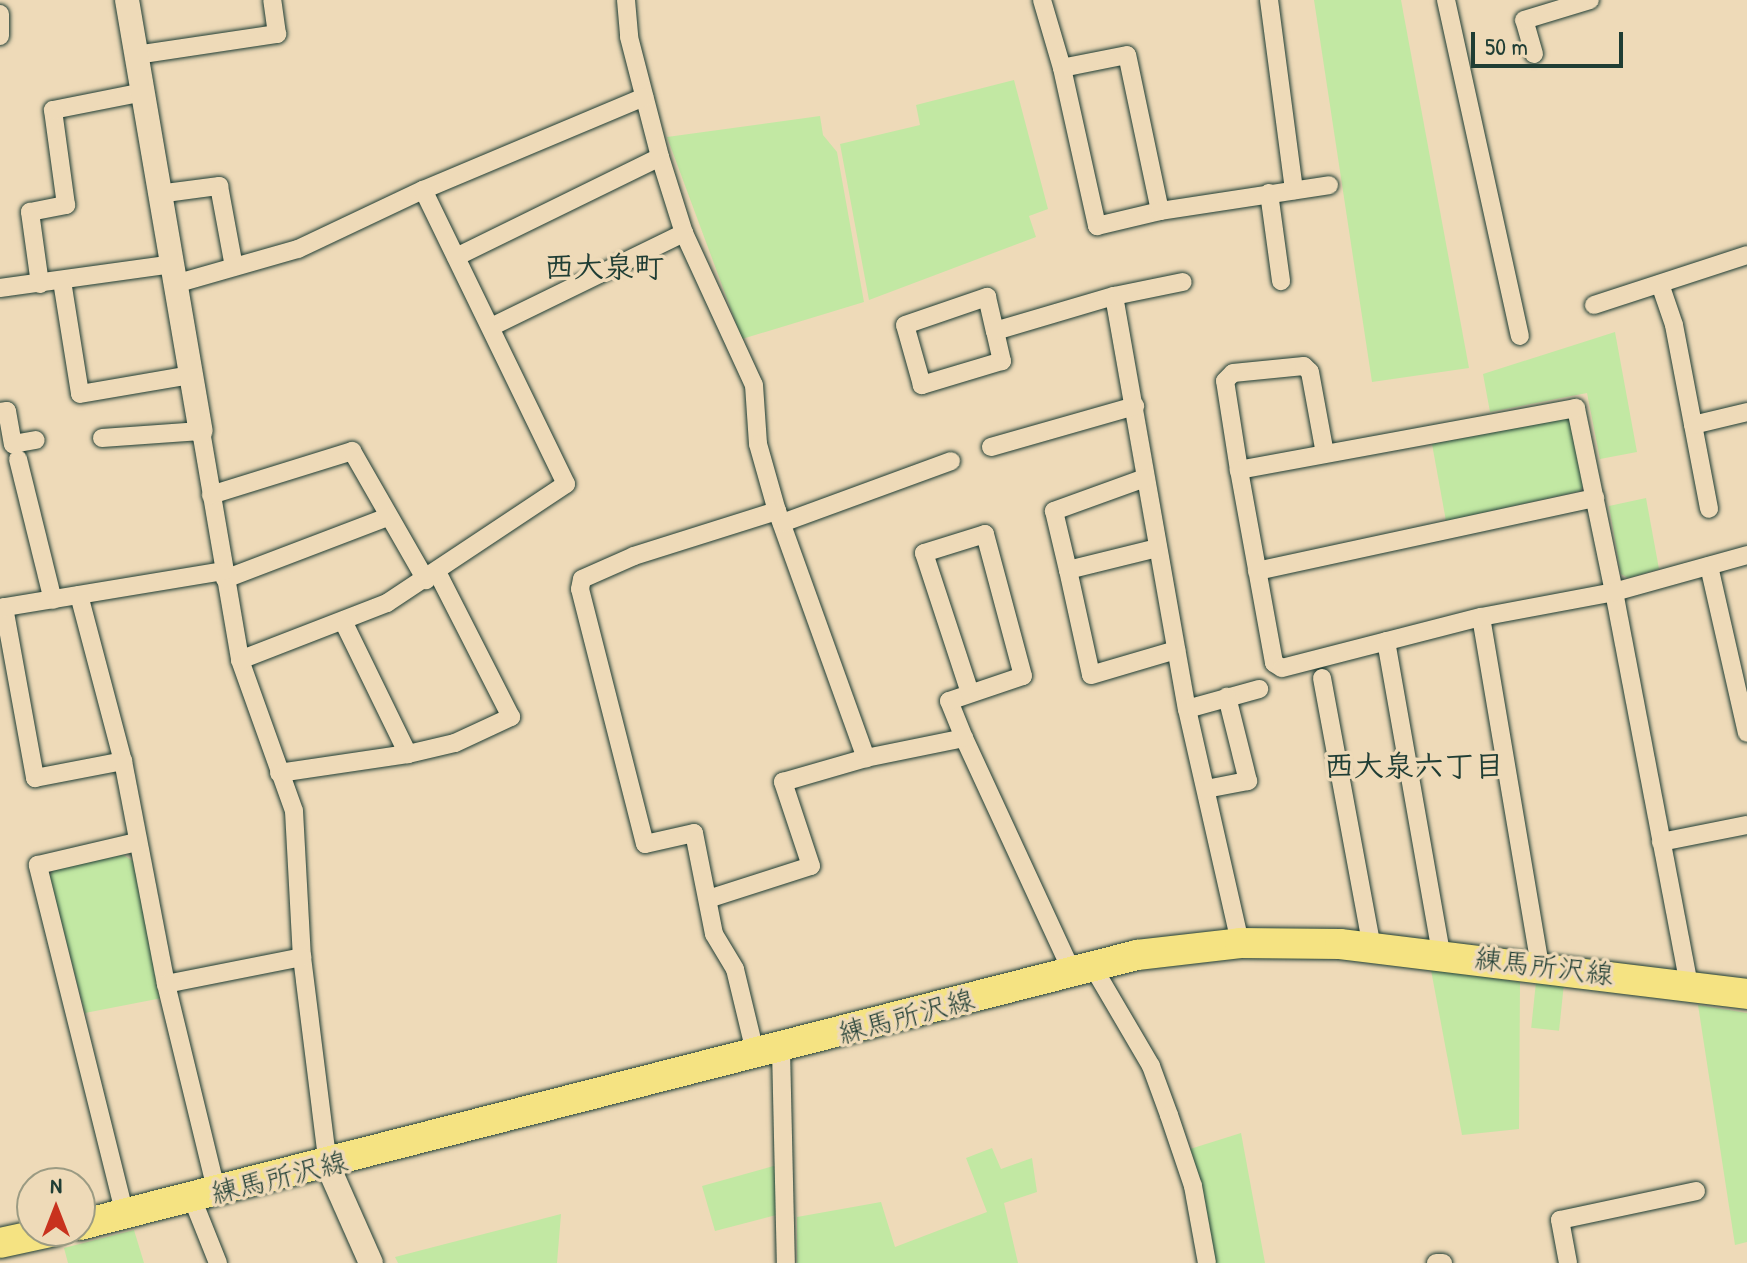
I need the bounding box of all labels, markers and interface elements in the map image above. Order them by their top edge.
scale bar [1475,16,1627,66]
text: 50 m [1485,30,1528,62]
district label: 西大泉町 [544,248,664,284]
district label: 西大泉六丁目 [1324,747,1504,783]
street label: 練馬所沢線 [1472,941,1616,991]
street label: 練馬所沢線 [834,982,978,1050]
street label: 練馬所沢線 [207,1144,351,1210]
north arrow [16,1167,96,1247]
text: N [50,1170,62,1200]

